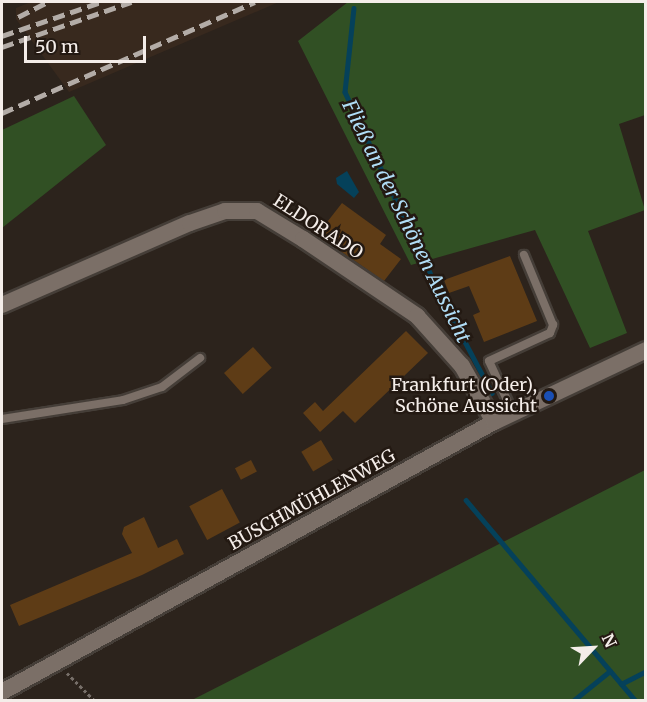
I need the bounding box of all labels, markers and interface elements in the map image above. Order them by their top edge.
scale bar [27,24,148,62]
text: 50 m [35,35,79,58]
water label: Fließ an der Schönen Aussicht [338,96,476,346]
street label: ELDORADO [269,190,367,264]
place label: Frankfurt (Oder), Schöne Aussicht [391,375,537,418]
marker: Frankfurt (Oder), Schöne Aussicht [542,389,556,403]
street label: BUSCHMÜHLENWEG [225,445,399,555]
north arrow [563,618,623,678]
text: N [598,630,621,650]

